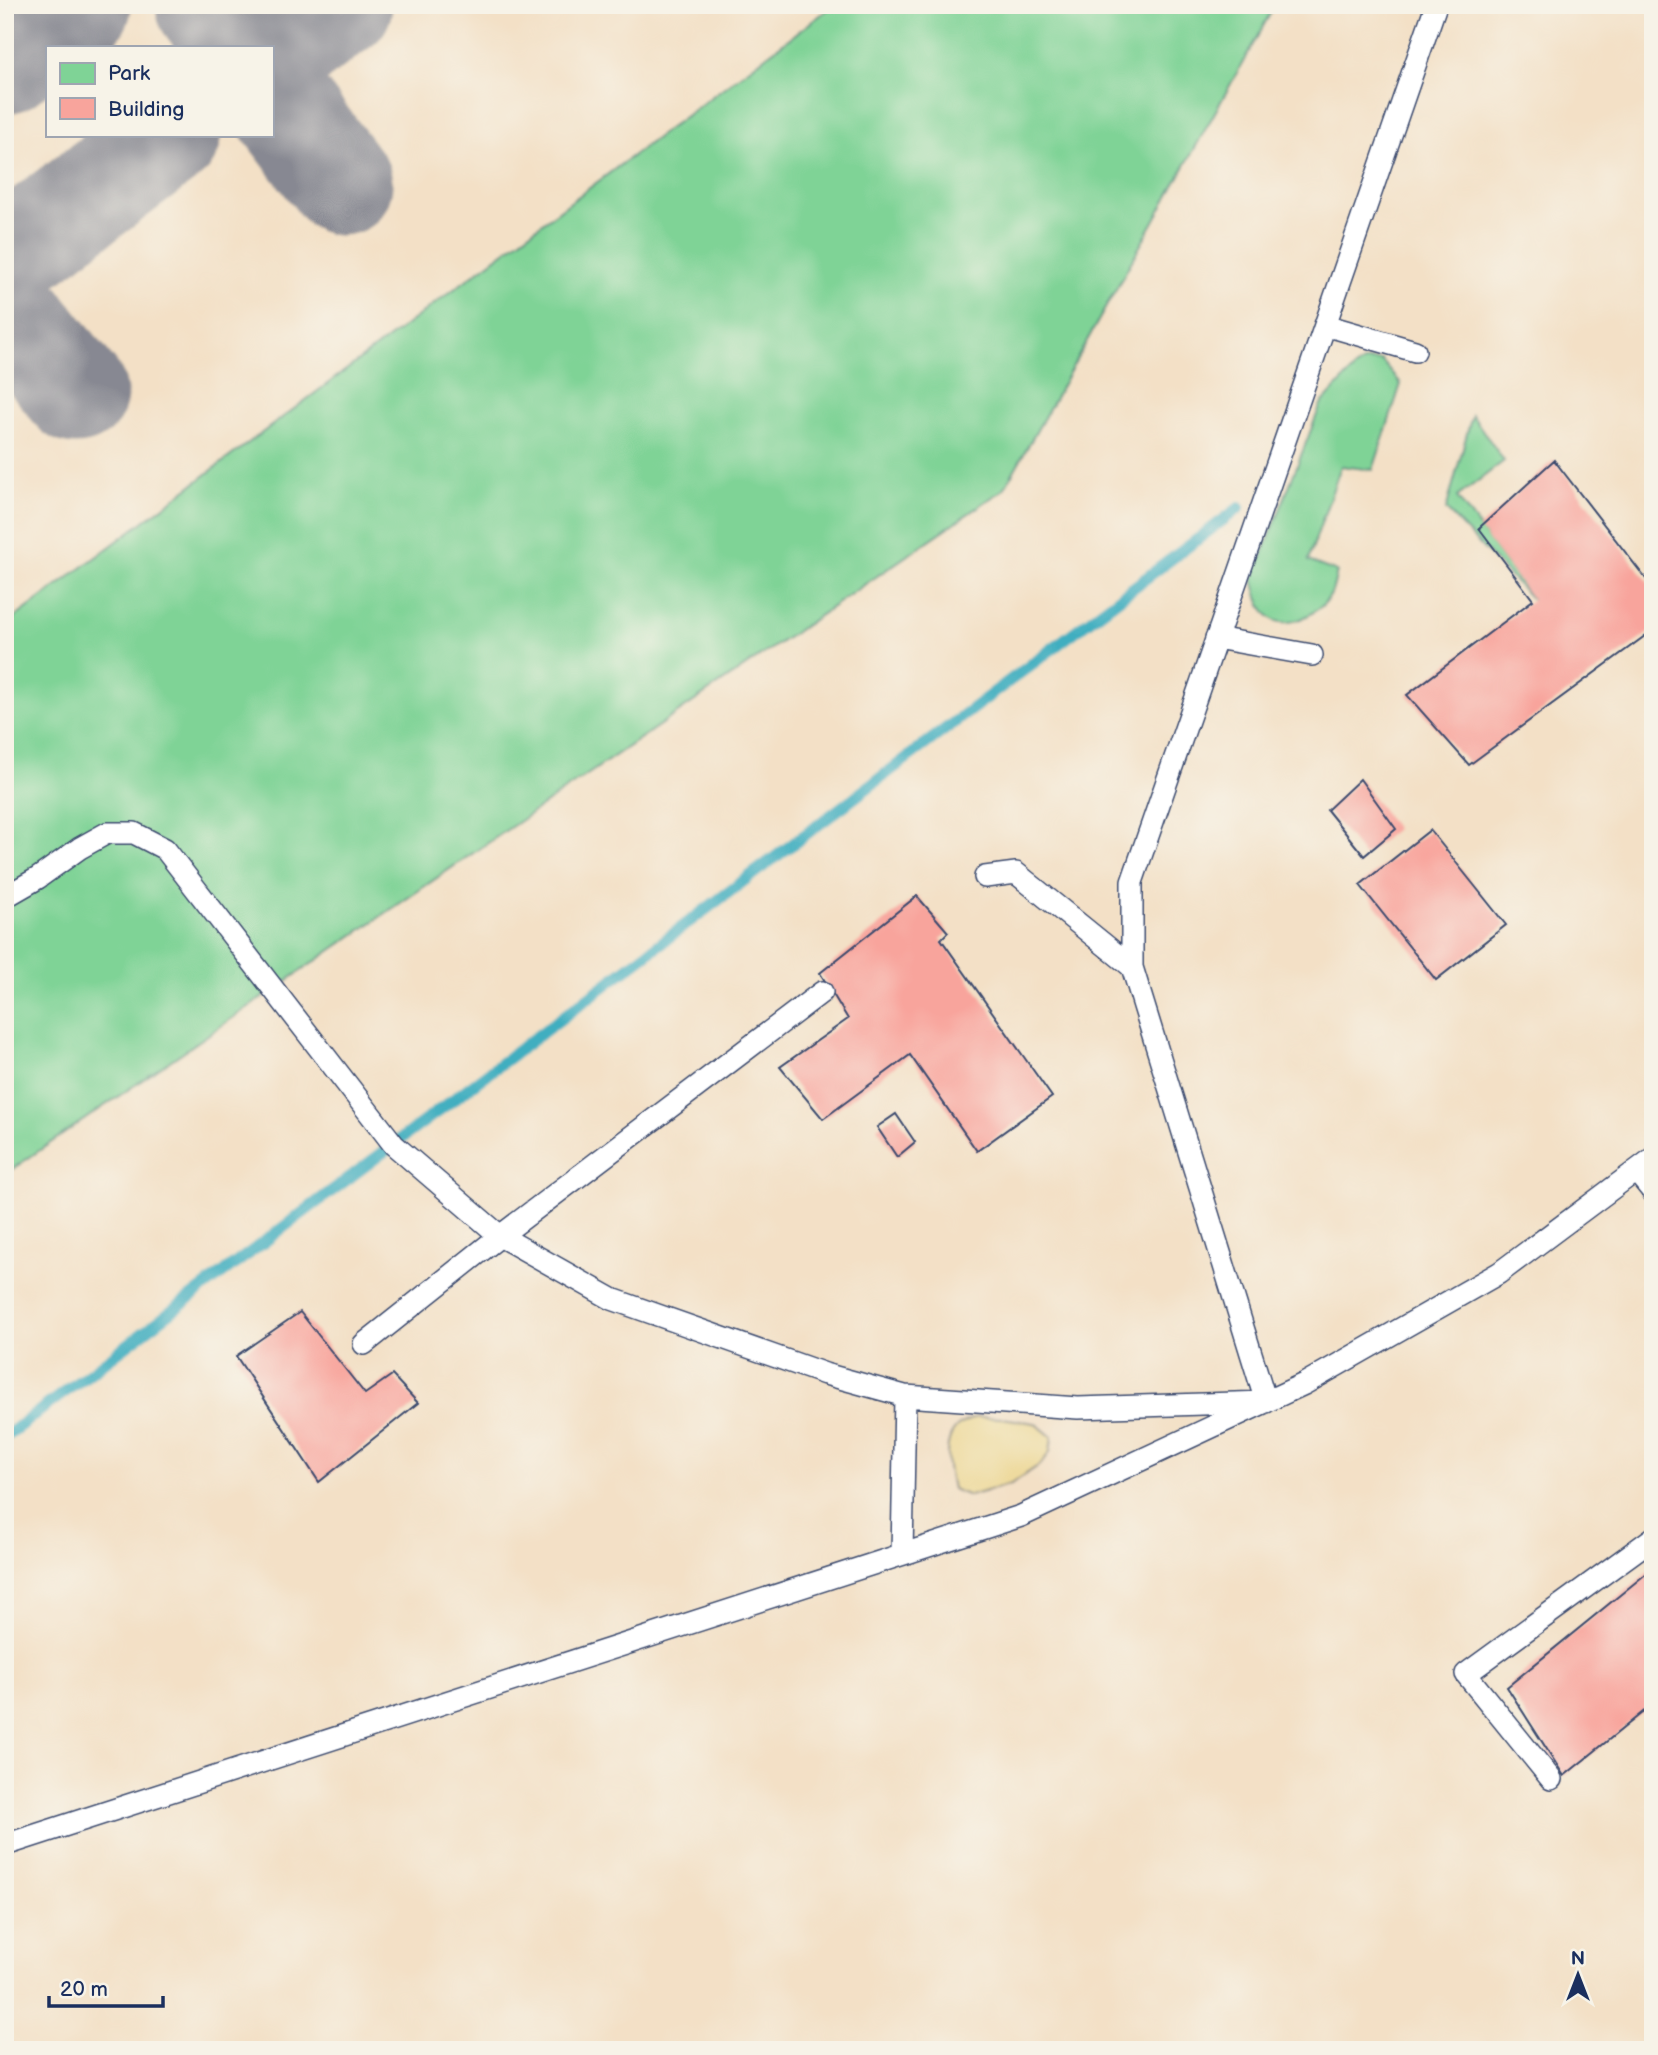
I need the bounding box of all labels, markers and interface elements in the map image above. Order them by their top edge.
legend [46,46,273,136]
text: Park [108,61,151,86]
text: Building [108,97,184,122]
north arrow [1542,1940,1612,2010]
text: N [1571,1948,1585,1971]
scale bar [49,1964,163,2008]
text: 20 m [60,1977,108,2002]

